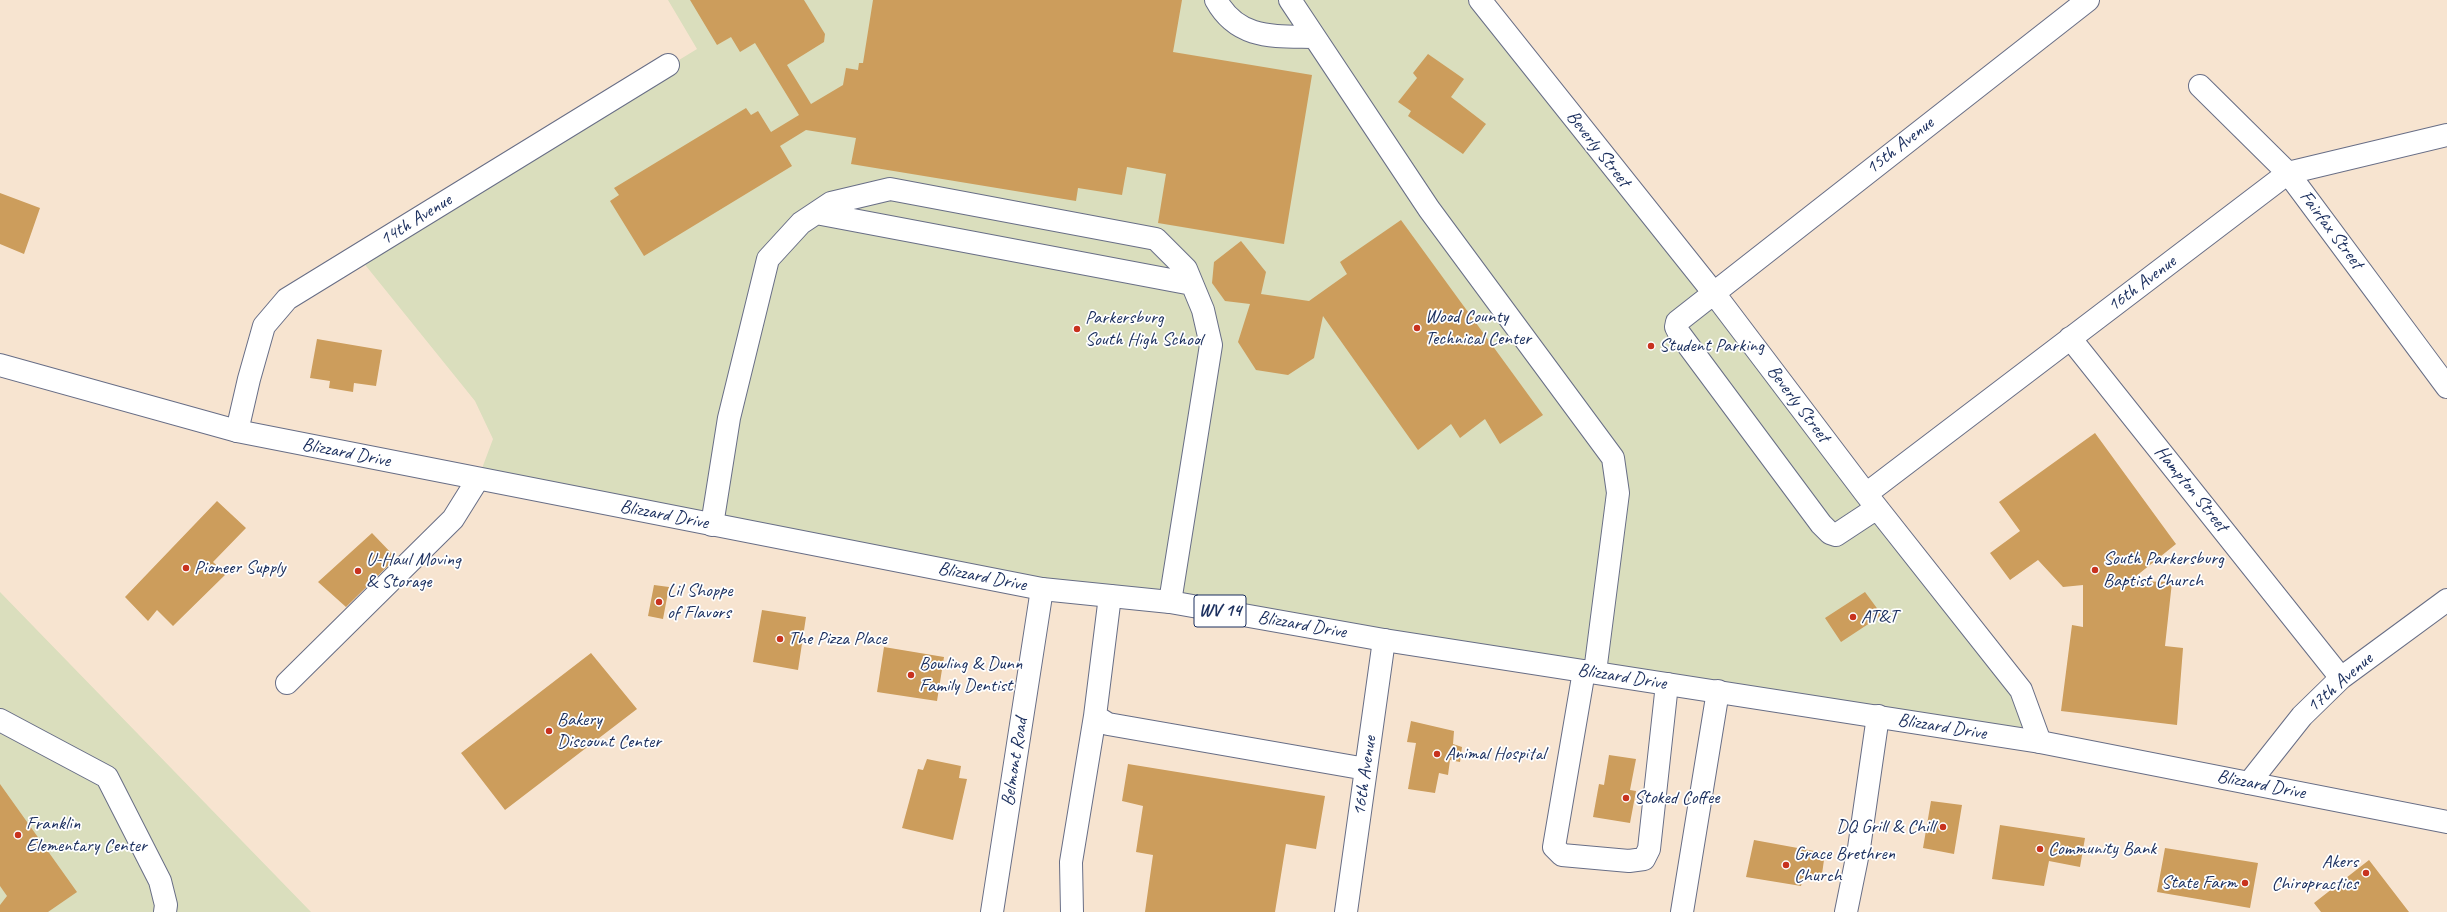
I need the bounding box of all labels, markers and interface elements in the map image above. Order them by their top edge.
street label: Beverly Street [1561,106,1635,192]
street label: 15th Avenue [1861,112,1939,180]
street label: Fairfax Street [2294,186,2368,274]
street label: 14th Avenue [376,189,456,251]
street label: 16th Avenue [2103,251,2181,317]
place label: Wood County Technical Center [1425,306,1531,350]
place label: Parkersburg South High School [1085,307,1203,351]
marker: Wood County Technical Center [1412,323,1422,333]
marker: Parkersburg South High School [1072,324,1082,334]
place label: Student Parking [1659,335,1764,357]
marker: Student Parking [1646,341,1656,351]
street label: Beverly Street [1762,361,1834,447]
street label: Blizzard Drive [300,433,392,473]
street label: Hampton Street [2149,441,2233,537]
street label: Blizzard Drive [618,495,710,535]
place label: South Parkersburg Baptist Church [2103,548,2224,592]
place label: U-Haul Moving & Storage [366,549,461,593]
place label: Pioneer Supply [194,557,286,579]
street label: Blizzard Drive [936,557,1028,597]
marker: Pioneer Supply [181,563,191,573]
marker: South Parkersburg Baptist Church [2090,565,2100,575]
marker: U-Haul Moving & Storage [353,566,363,576]
place label: Lil Shoppe of Flavors [667,580,732,624]
road number: WV 14 [1194,595,1246,627]
marker: Lil Shoppe of Flavors [654,597,664,607]
street label: Blizzard Drive [1256,606,1348,644]
place label: AT&T [1861,606,1898,628]
marker: AT&T [1848,612,1858,622]
place label: The Pizza Place [788,628,887,650]
marker: The Pizza Place [775,634,785,644]
street label: 17th Avenue [2302,648,2378,718]
place label: Bowling & Dunn Family Dentist [919,653,1022,697]
street label: Blizzard Drive [1576,659,1668,695]
marker: Bowling & Dunn Family Dentist [906,670,916,680]
place label: Bakery Discount Center [557,709,661,753]
street label: Blizzard Drive [1896,709,1988,745]
street label: Belmont Road [997,716,1033,808]
marker: Bakery Discount Center [544,726,554,736]
street label: 16th Avenue [1348,735,1382,817]
place label: Animal Hospital [1445,743,1545,765]
marker: Animal Hospital [1432,749,1442,759]
street label: Blizzard Drive [2215,765,2307,805]
place label: Stoked Coffee [1634,787,1719,809]
marker: Stoked Coffee [1621,793,1631,803]
place label: Franklin Elementary Center [26,813,147,857]
place label: DQ Grill & Chill [1836,816,1935,838]
marker: DQ Grill & Chill [1938,822,1948,832]
marker: Franklin Elementary Center [13,830,23,840]
place label: Community Bank [2048,838,2156,860]
place label: Grace Brethren Church [1794,843,1895,887]
marker: Community Bank [2035,844,2045,854]
place label: Akers Chiropractics [2272,851,2358,895]
marker: Grace Brethren Church [1781,860,1791,870]
marker: Akers Chiropractics [2361,868,2371,878]
place label: State Farm [2161,872,2237,894]
marker: State Farm [2240,878,2250,888]

